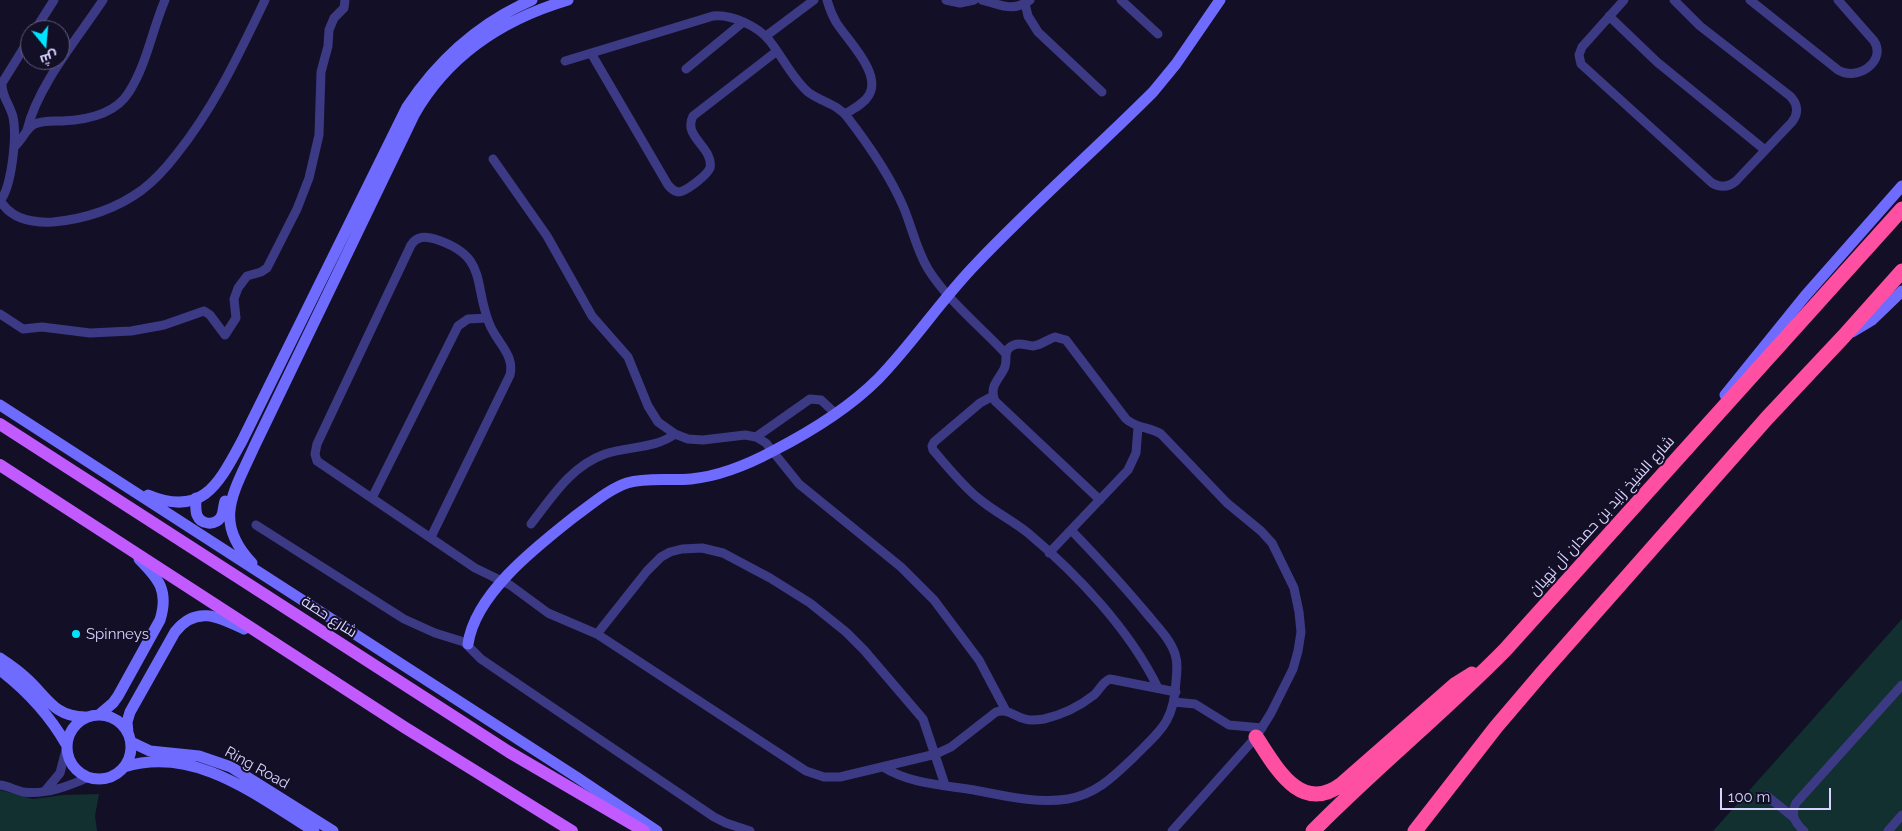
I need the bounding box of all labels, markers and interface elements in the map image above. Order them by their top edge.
north arrow [20,20,70,70]
text: ش [38,48,60,69]
street label: شارع الشيخ زايد بن حمدان آل نهيان [1526,432,1678,600]
street label: شارع حصة [298,592,360,642]
place label: Spinneys [86,625,149,643]
marker: Spinneys [70,628,82,640]
street label: Ring Road [222,743,292,793]
scale bar [1722,778,1833,810]
text: 100 m [1728,788,1770,806]

